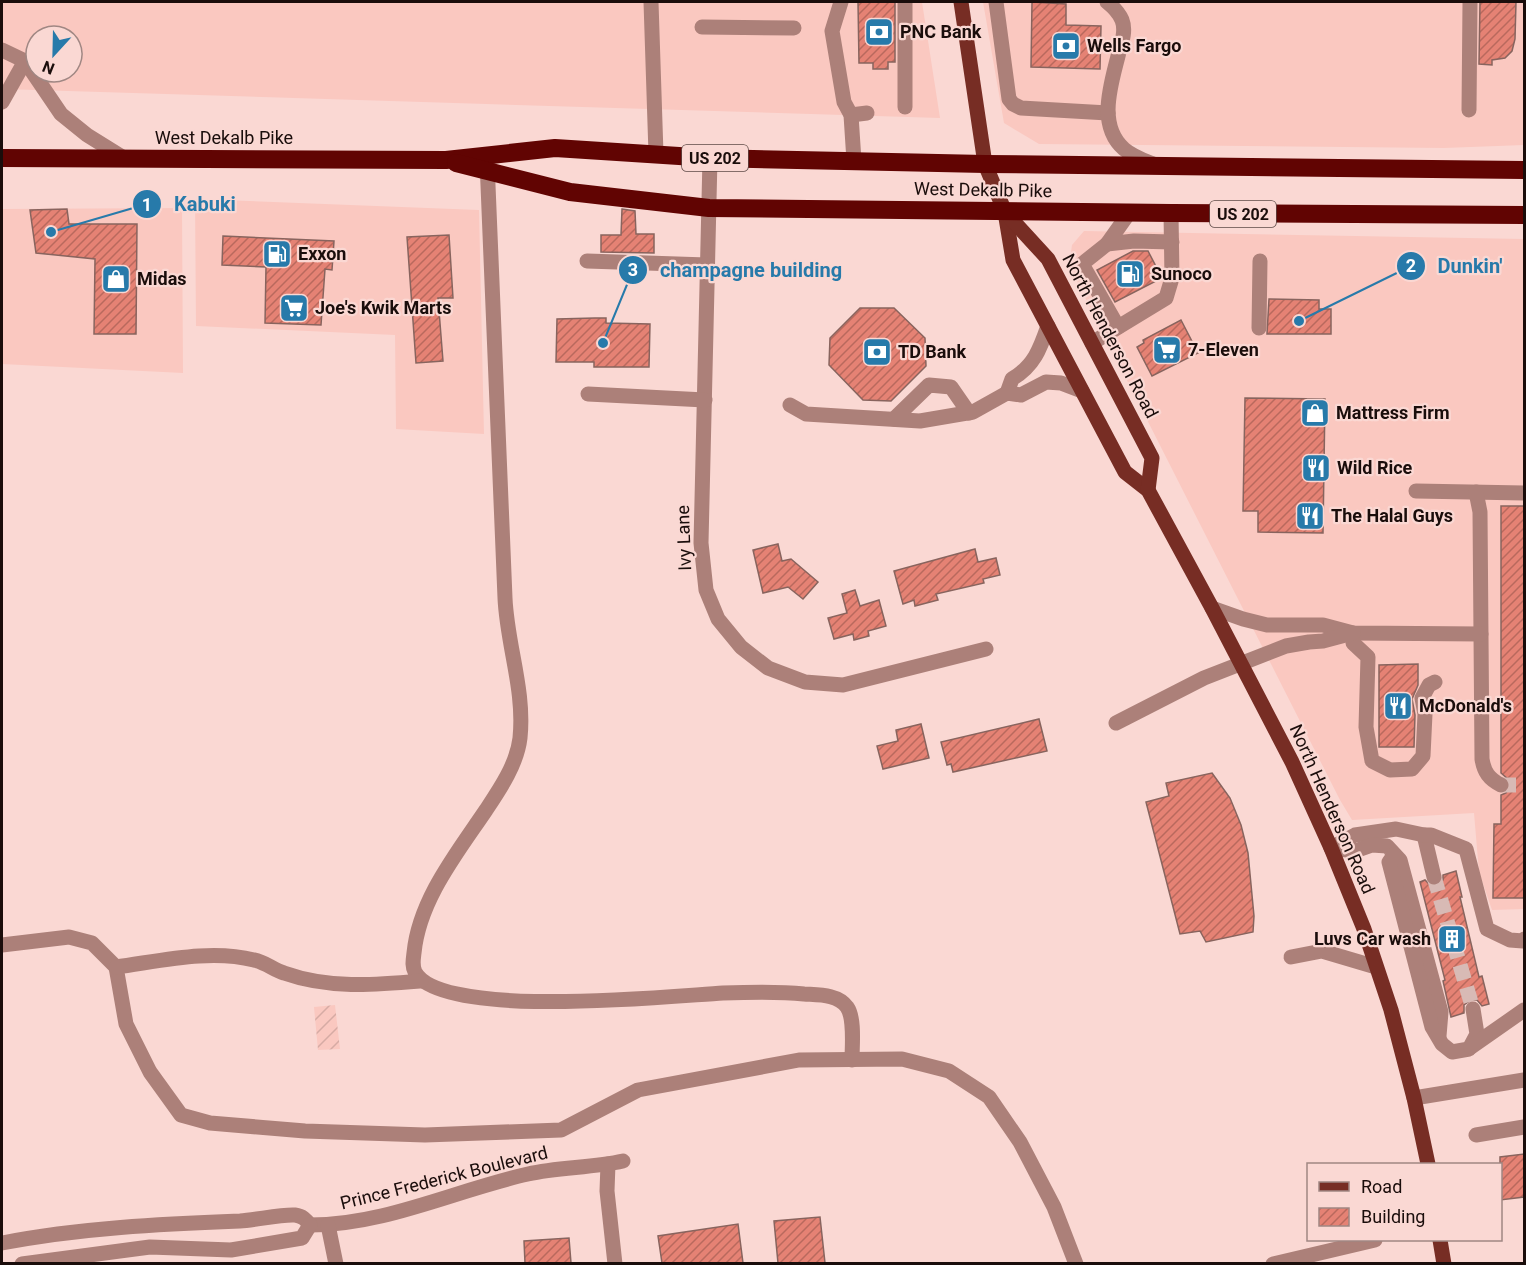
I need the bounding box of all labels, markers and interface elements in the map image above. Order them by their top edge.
bank icon: PNC Bank [863,16,895,48]
place label: PNC Bank [900,21,982,42]
north arrow [24,24,84,84]
bank icon: Wells Fargo [1050,30,1082,62]
place label: Wells Fargo [1087,35,1182,56]
text: N [40,57,57,78]
street label: West Dekalb Pike [155,127,293,148]
road number: US 202 [682,145,748,171]
street label: West Dekalb Pike [914,178,1052,201]
callout: Kabuki [132,185,247,223]
text: Kabuki [174,192,236,216]
text: 1 [142,194,152,215]
road number: US 202 [1210,201,1276,227]
fuel station icon: Exxon [261,238,293,270]
place label: Exxon [298,243,346,264]
callout: Dunkin' [1396,247,1515,285]
street label: North Henderson Road [1058,250,1163,422]
callout: champagne building [618,251,854,289]
text: Dunkin' [1438,254,1502,278]
text: 2 [1406,255,1416,276]
text: champagne building [660,258,842,282]
fuel station icon: Sunoco [1114,258,1146,290]
text: 3 [628,259,638,280]
shop icon: Midas [100,263,132,295]
place label: Sunoco [1151,263,1212,284]
place label: Midas [137,268,187,289]
supermarket icon: Joe's Kwik Marts [278,292,310,324]
place label: Joe's Kwik Marts [315,297,451,318]
supermarket icon: 7-Eleven [1151,334,1183,366]
bank icon: TD Bank [861,336,893,368]
place label: 7-Eleven [1188,339,1259,360]
place label: TD Bank [898,341,967,362]
shop icon: Mattress Firm [1299,397,1331,429]
place label: Mattress Firm [1336,402,1450,423]
restaurant icon: Wild Rice [1300,452,1332,484]
place label: Wild Rice [1337,457,1413,478]
restaurant icon: The Halal Guys [1294,500,1326,532]
street label: Ivy Lane [672,505,695,571]
place label: The Halal Guys [1331,505,1453,526]
restaurant icon: McDonald's [1382,690,1414,722]
place label: McDonald's [1419,695,1512,716]
street label: North Henderson Road [1286,721,1379,897]
building icon: Luvs Car wash [1436,923,1468,955]
place label: Luvs Car wash [1314,928,1431,949]
street label: Prince Frederick Boulevard [338,1142,550,1213]
legend [1307,1163,1502,1241]
text: Road [1361,1176,1402,1197]
text: Building [1361,1206,1425,1227]

